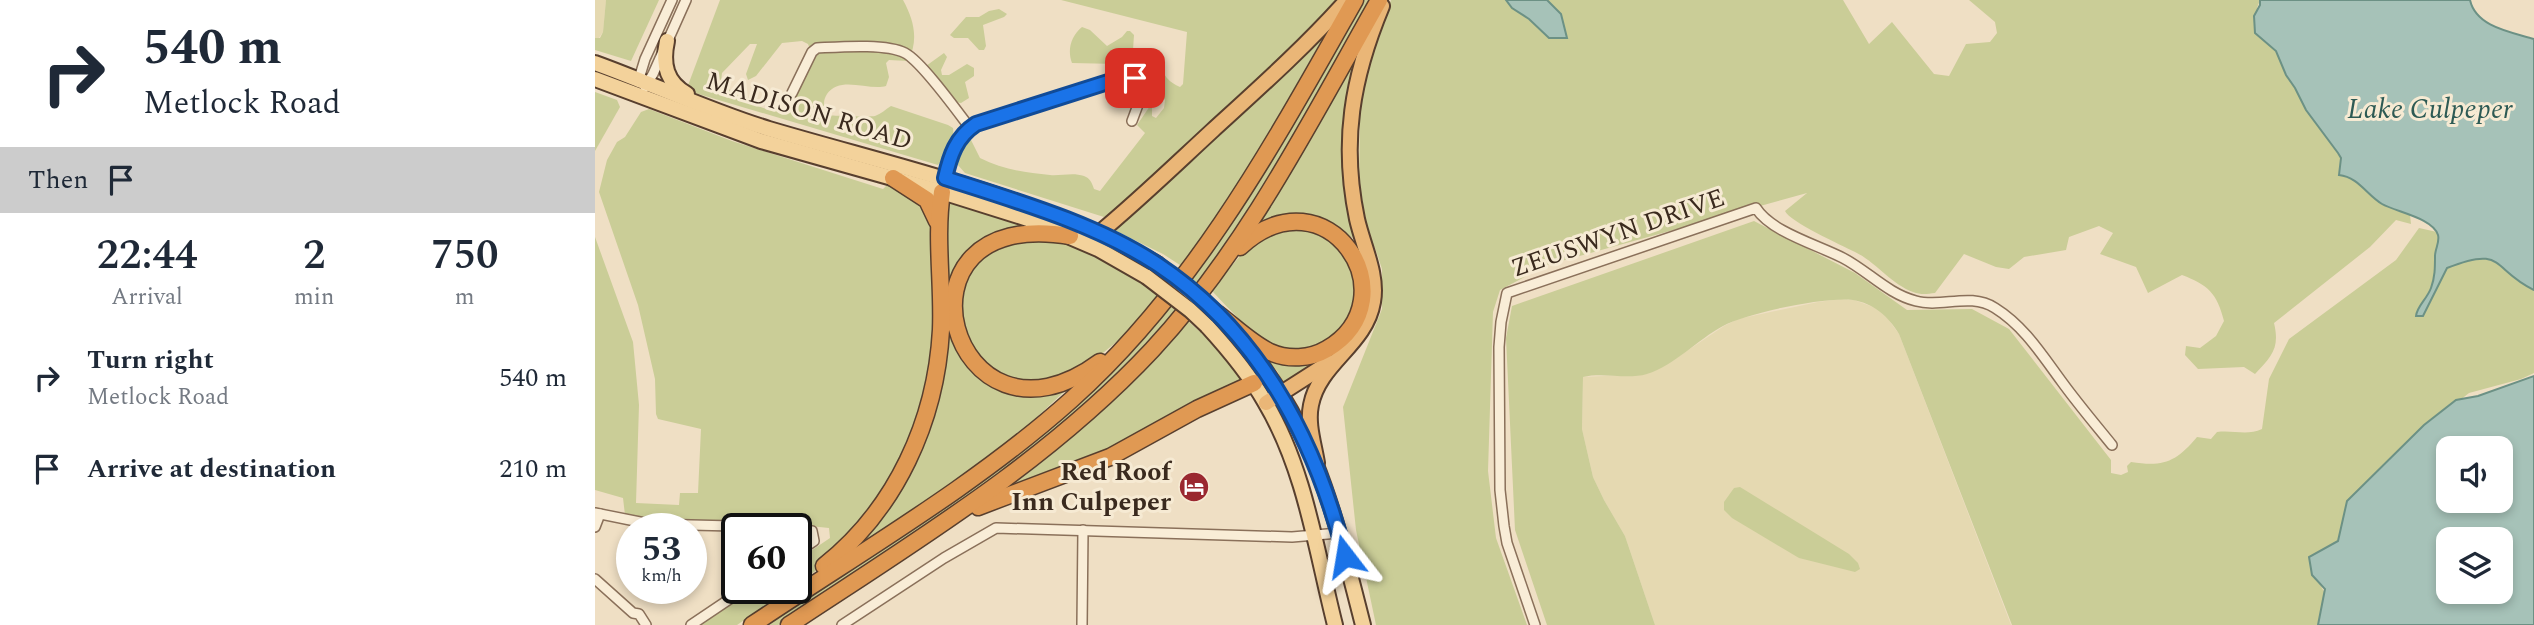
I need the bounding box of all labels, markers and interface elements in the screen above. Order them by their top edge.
text: 540 m [143,11,282,86]
icon: right [28,28,119,119]
pin [1105,48,1165,108]
icon: arrive [1116,59,1154,97]
street label: MADISON ROAD [701,61,917,161]
text: Metlock Road [143,79,341,128]
water label: Lake Culpeper [2347,88,2513,131]
text: Then [28,160,88,200]
icon: arrive [102,161,140,199]
street label: ZEUSWYN DRIVE [1506,178,1730,288]
text: 22:44 [97,224,198,287]
text: 2 [303,224,325,287]
text: 750 [431,224,498,287]
text: Arrival [111,280,183,315]
text: min [294,280,334,315]
text: m [455,280,475,315]
text: Turn right [87,340,214,380]
text: 540 m [499,358,567,398]
icon: right [28,359,66,397]
text: Metlock Road [87,380,229,415]
map controls [2436,436,2513,604]
button: sound [2436,436,2513,513]
text: Arrive at destination [87,449,336,489]
text: 210 m [499,449,567,489]
icon: arrive [28,450,66,488]
place label: Red Roof Inn Culpeper [1011,452,1172,522]
hotel icon: Red Roof Inn Culpeper [1177,470,1211,504]
speed limit sign: 60 [721,513,812,604]
position arrow [1308,519,1382,593]
text: 53 [642,523,681,576]
button: layers [2436,527,2513,604]
text: km/h [641,562,682,589]

